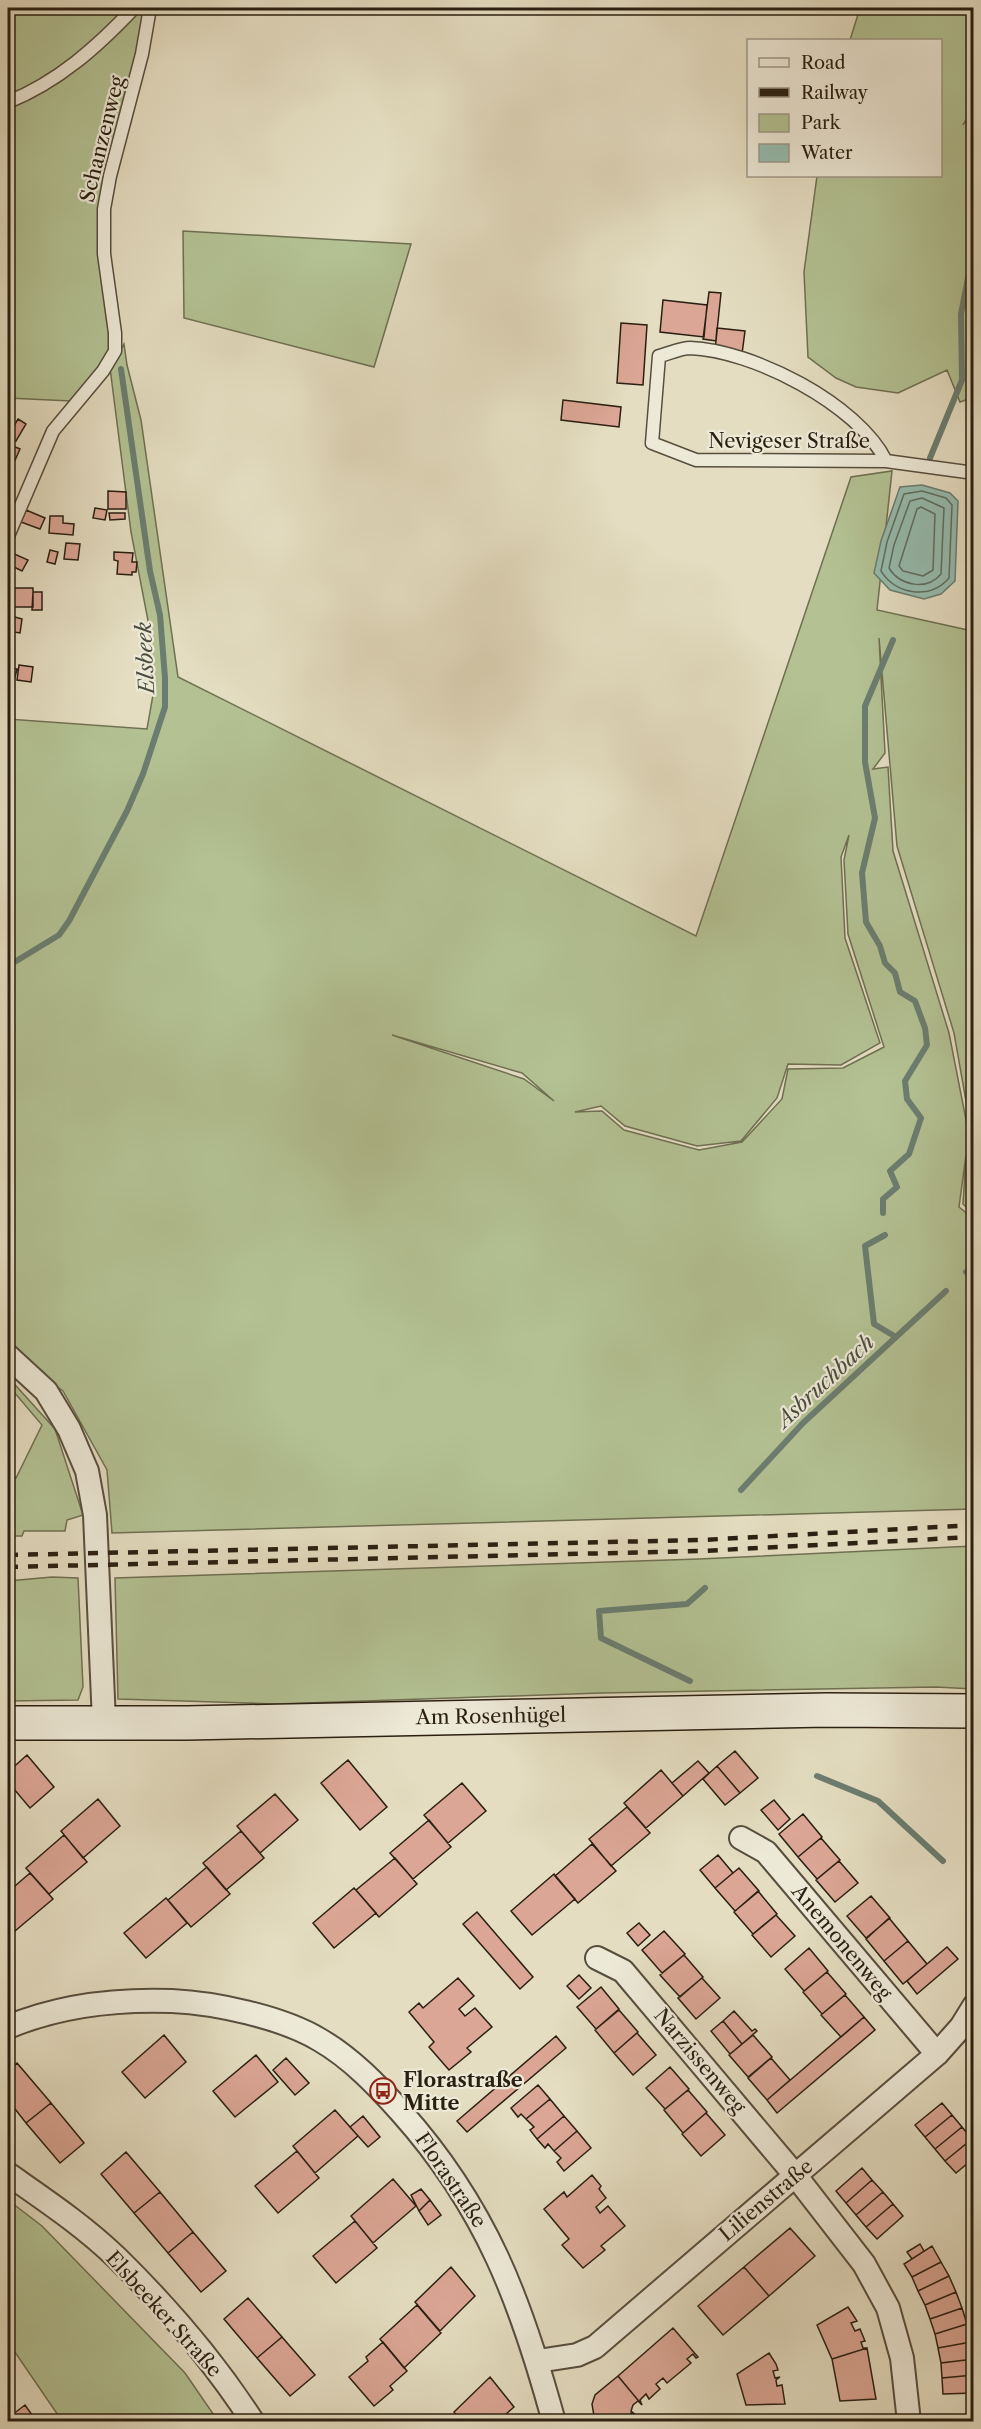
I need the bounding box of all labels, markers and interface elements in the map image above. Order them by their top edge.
legend [747,39,942,177]
text: Road [801,52,846,74]
street label: Schanzenweg [75,73,129,205]
text: Railway [801,82,869,104]
text: Park [801,112,842,134]
text: Water [800,142,853,164]
street label: Nevigeser Straße [708,429,870,453]
water label: Elsbeek [131,621,159,697]
water label: Asbruchbach [769,1330,879,1434]
street label: Am Rosenhügel [415,1703,566,1729]
street label: Anemonenweg [786,1879,897,2005]
street label: Narzissenweg [649,2004,751,2119]
place label: Florastraße Mitte [403,2068,523,2115]
bus stop icon: Florastraße Mitte [368,2076,398,2106]
street label: Florastraße [410,2128,492,2232]
street label: Lilienstraße [714,2154,818,2246]
street label: Elsbeeker Straße [101,2246,227,2382]

